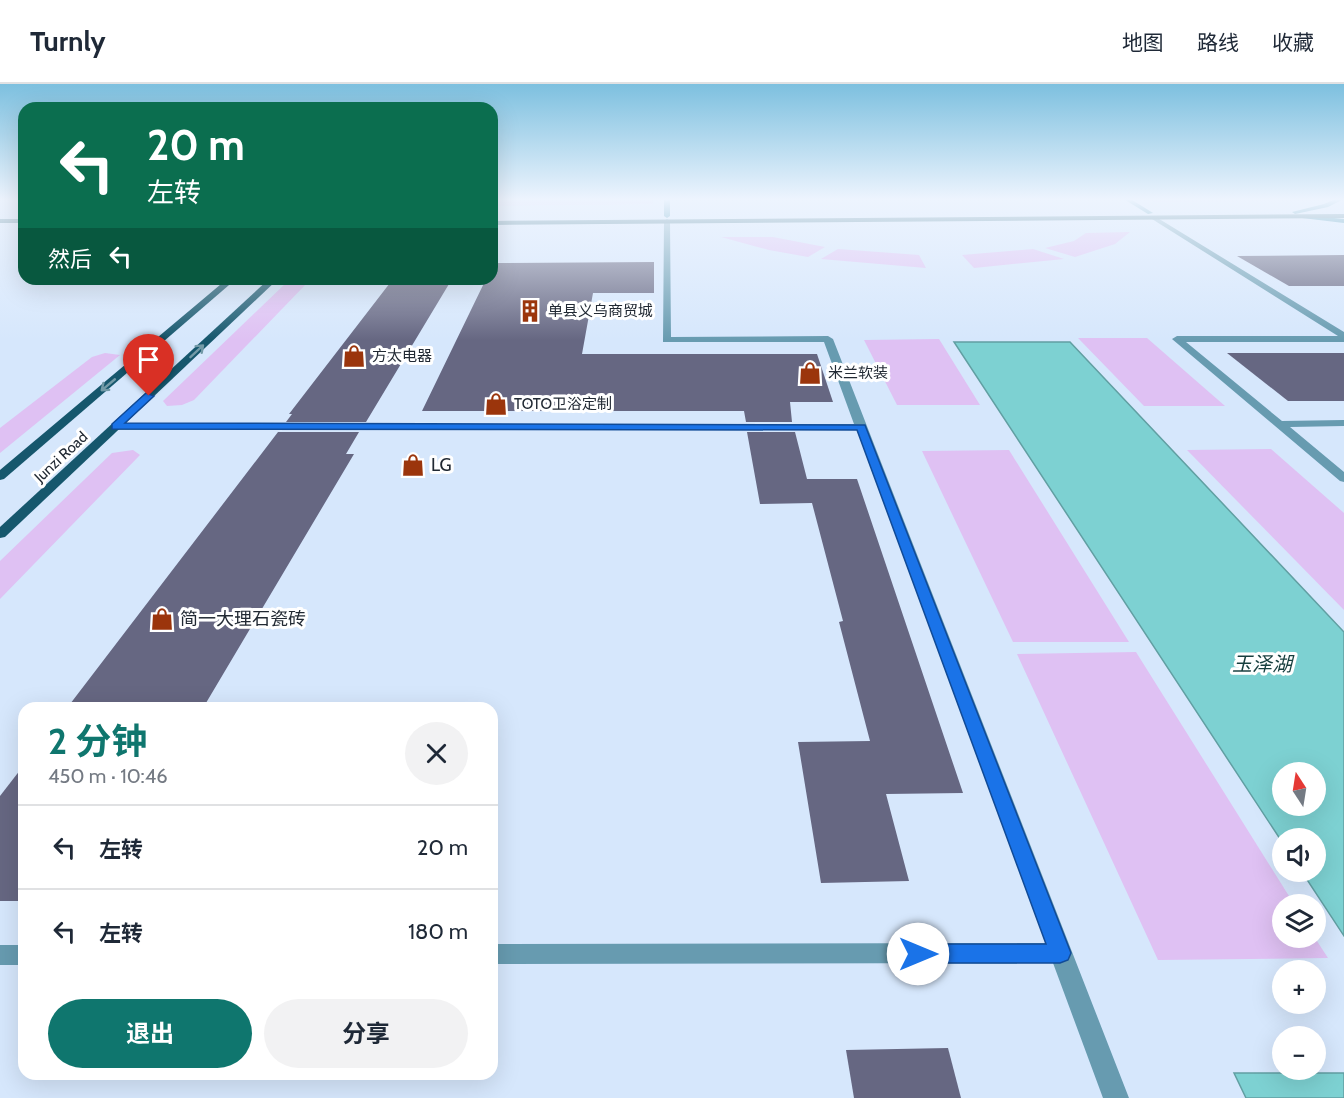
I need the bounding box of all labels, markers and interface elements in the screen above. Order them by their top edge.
text: Turnly [30,24,106,58]
text: 地图 [1122,30,1164,55]
text: 路线 [1197,30,1239,55]
text: 收藏 [1272,30,1314,55]
text: 20 m [147,119,245,171]
icon: left [48,126,126,204]
text: 左转 [147,176,201,209]
icon: left [104,240,137,273]
text: 然后 [48,246,92,273]
building icon: 单县义乌商贸城 [517,298,543,324]
place label: 单县义乌商贸城 [548,302,653,320]
pin [123,334,174,396]
icon: arrive [132,343,165,376]
shop icon: 方太电器 [341,343,367,369]
one-way arrow [189,344,204,358]
place label: 方太电器 [372,347,432,365]
shop icon: 米兰软装 [797,360,823,386]
place label: 米兰软装 [828,364,888,382]
one-way arrow [100,378,116,391]
shop icon: TOTO卫浴定制 [483,391,509,417]
place label: TOTO卫浴定制 [514,395,612,413]
street label: Junzi Road [30,428,91,487]
shop icon: LG [400,452,426,478]
place label: LG [431,454,452,476]
shop icon: 简一大理石瓷砖 [149,606,175,632]
place label: 简一大理石瓷砖 [180,608,306,630]
water label: 玉泽湖 [1232,652,1295,676]
text: 2 分钟 [48,719,147,763]
button: close [405,722,468,785]
north arrow [1272,762,1326,816]
map controls [1272,762,1326,1080]
text: 450 m · 10:46 [48,764,168,788]
button: sound [1272,828,1326,882]
icon: left [48,831,81,864]
text: 20 m [417,834,468,861]
text: 左转 [99,836,143,863]
button: layers [1272,894,1326,948]
icon: left [48,915,81,948]
text: 180 m [408,918,468,945]
text: 左转 [99,920,143,947]
position arrow [886,922,950,986]
button: + [1272,960,1326,1014]
button: 退出 [48,999,252,1068]
button: 分享 [264,999,468,1068]
button: − [1272,1026,1326,1080]

